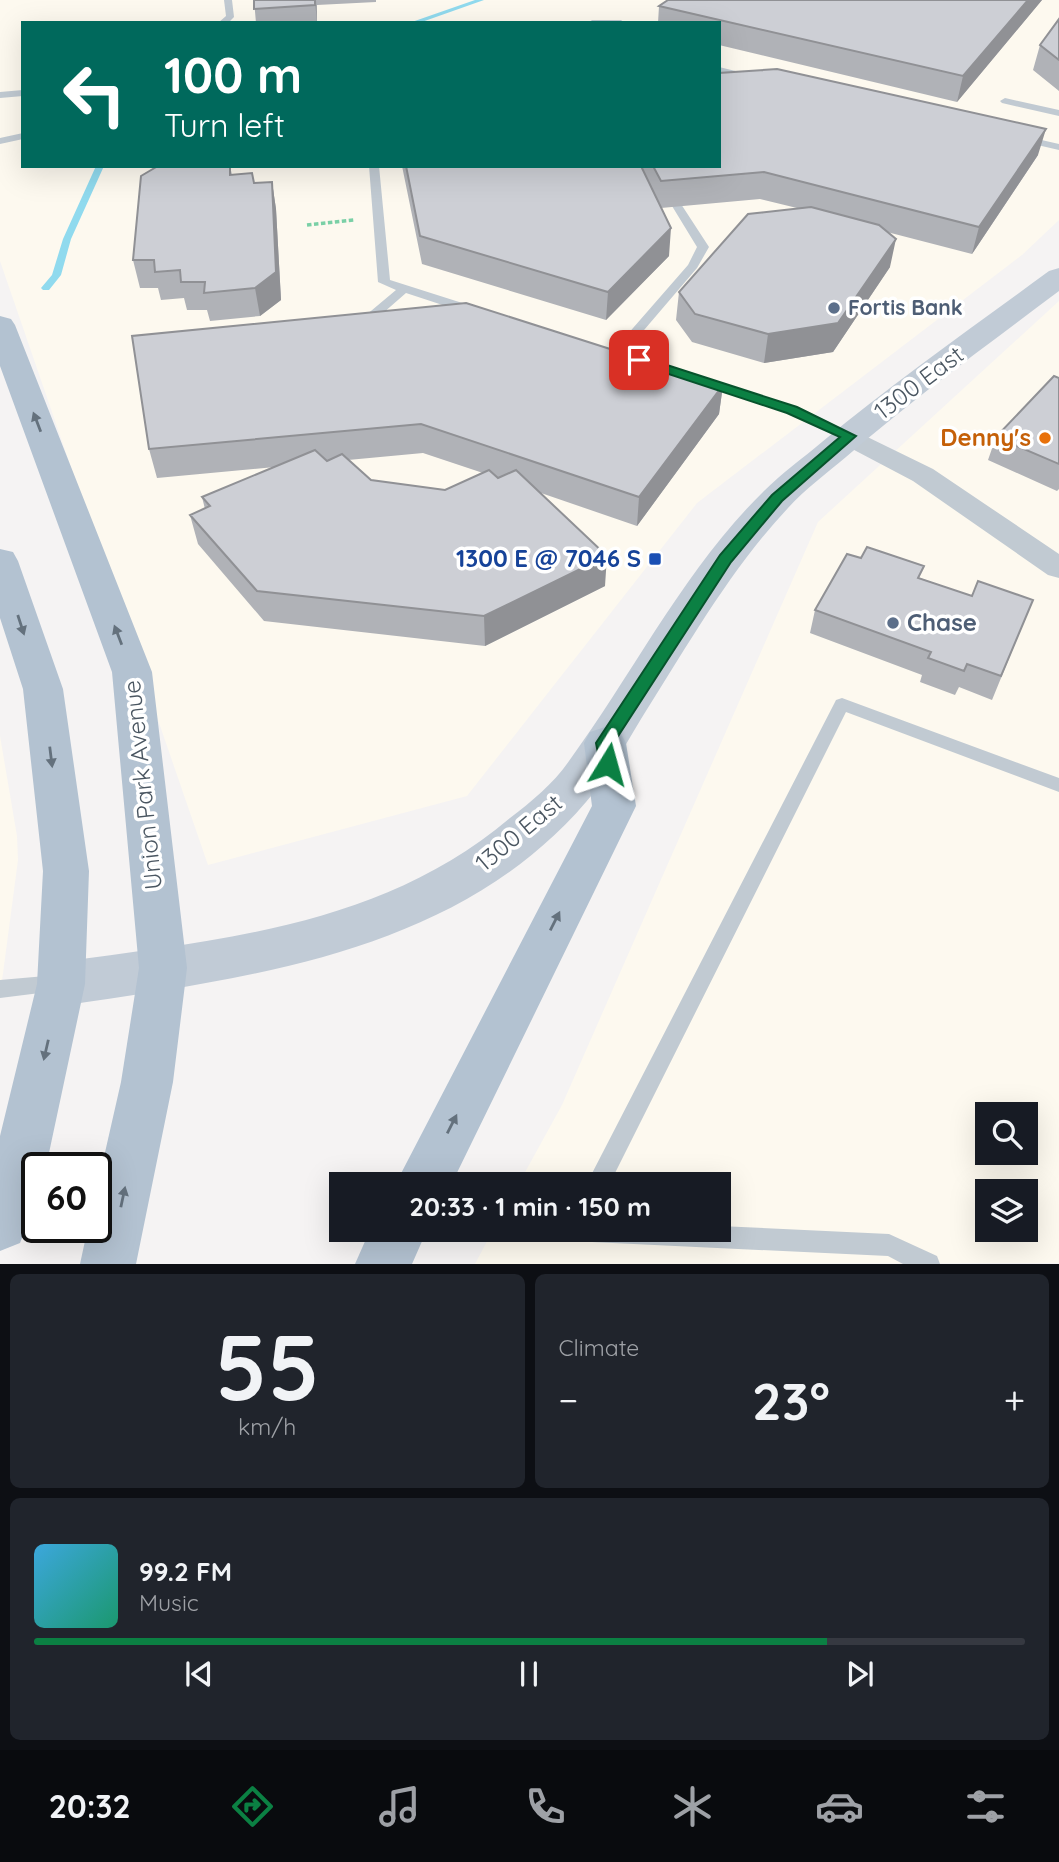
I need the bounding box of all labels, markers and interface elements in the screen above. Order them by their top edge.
text: 100 m [164,44,302,105]
icon: left [49,49,140,140]
text: Turn left [164,105,285,145]
place label: Fortis Bank [848,294,963,320]
marker: Fortis Bank [826,300,842,316]
pin [609,330,669,390]
street label: 1300 East [868,339,969,426]
icon: arrive [620,341,658,379]
one-way arrow [31,412,42,433]
place label: Denny's [940,422,1031,452]
marker: Denny's [1037,430,1053,446]
place label: 1300 E @ 7046 S [456,543,641,573]
marker: 1300 E @ 7046 S [647,551,663,567]
place label: Chase [907,607,977,637]
one-way arrow [16,614,27,635]
marker: Chase [885,615,901,631]
one-way arrow [112,624,123,645]
street label: Union Park Avenue [116,679,168,891]
position arrow [571,727,645,801]
one-way arrow [46,746,57,768]
street label: 1300 East [469,787,568,877]
one-way arrow [550,911,561,931]
one-way arrow [40,1039,51,1061]
map controls [975,1102,1038,1242]
button: search [975,1102,1038,1165]
one-way arrow [447,1114,458,1134]
speed limit sign: 60 [21,1152,112,1243]
button: layers [975,1179,1038,1242]
one-way arrow [117,1186,128,1208]
text: 20:33 · 1 min · 150 m [409,1190,651,1223]
text: 55 [215,1309,320,1423]
text: Climate [559,1333,639,1362]
text: 23° [752,1368,830,1433]
text: − [559,1376,578,1424]
text: + [1004,1376,1025,1424]
text: km/h [238,1412,296,1441]
text: 99.2 FM [139,1555,232,1588]
text: Music [139,1588,199,1617]
icon: previous [180,1655,218,1693]
icon: pause [510,1655,548,1693]
icon: next [841,1655,879,1693]
icon: directions [228,1782,277,1831]
icon: music [375,1782,424,1831]
icon: phone [521,1782,570,1831]
icon: climate [668,1782,717,1831]
icon: car [815,1782,864,1831]
icon: filters [961,1782,1010,1831]
text: 20:32 [49,1786,131,1826]

